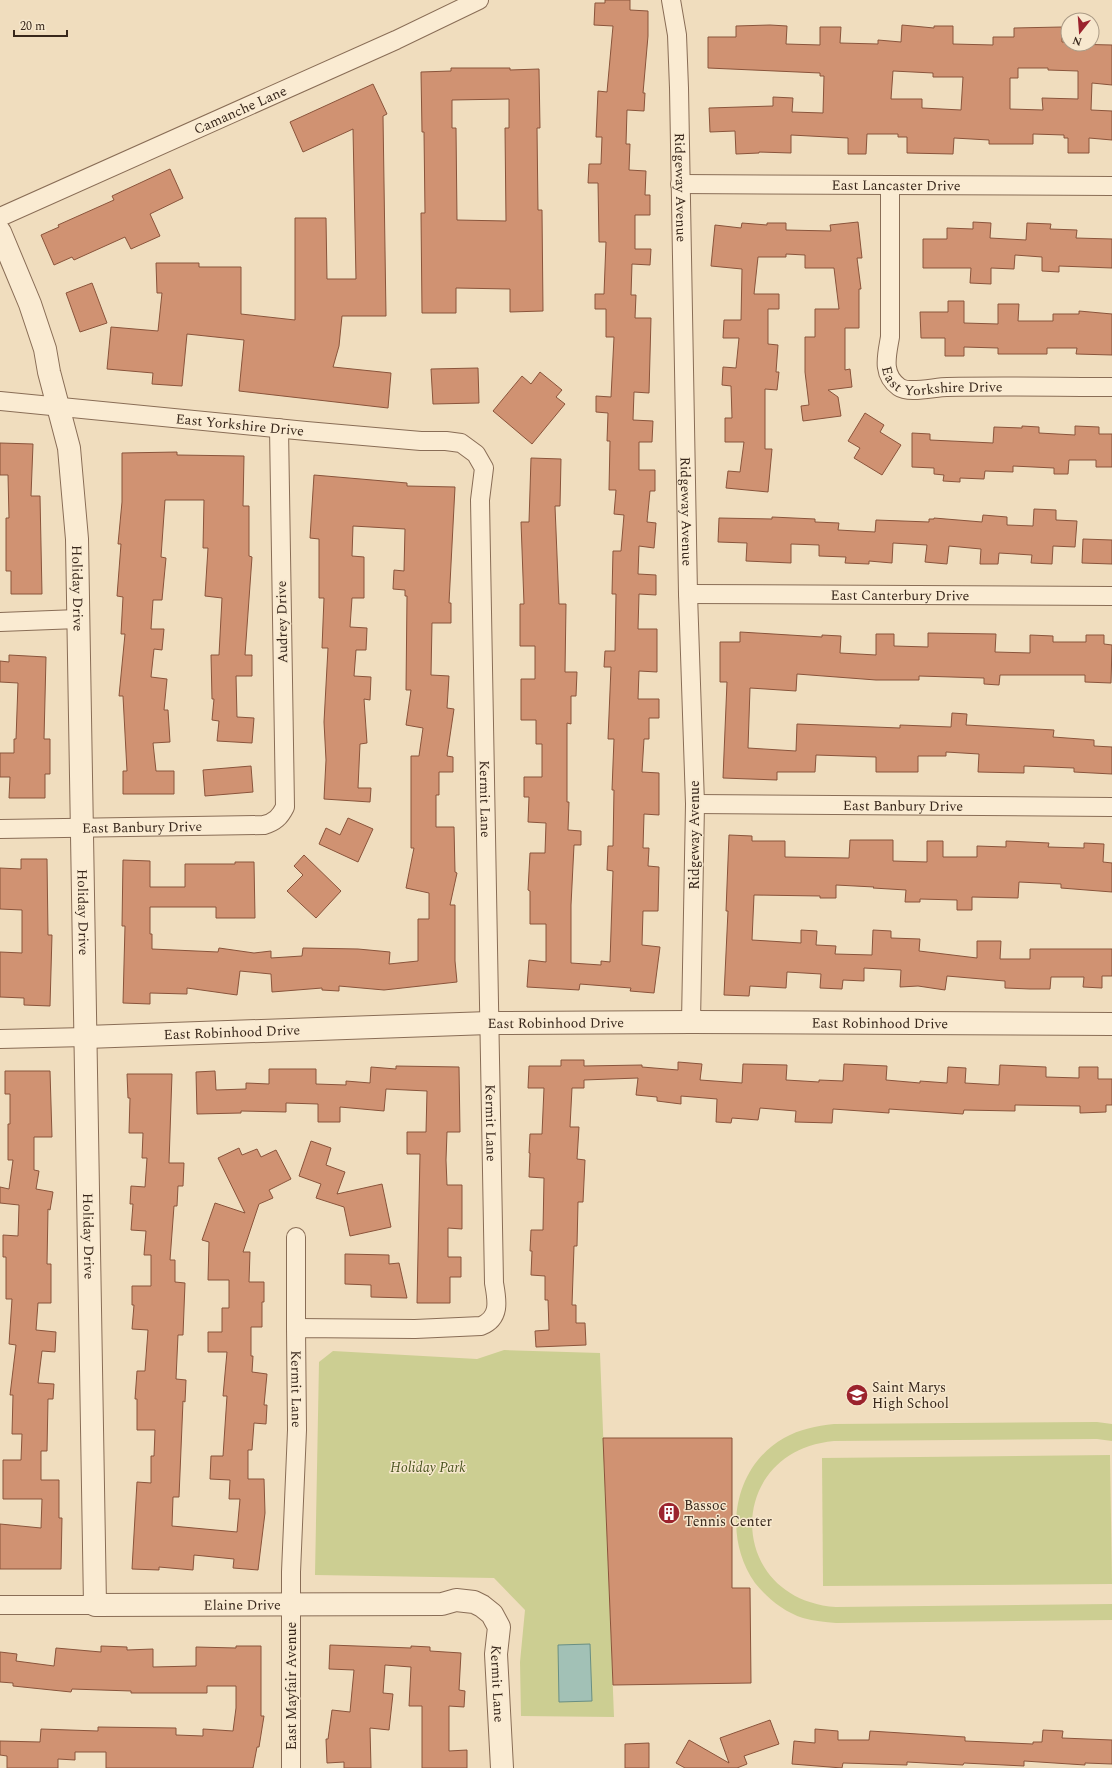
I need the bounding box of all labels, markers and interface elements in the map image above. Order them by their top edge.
scale bar [14,12,67,38]
north arrow [1060,12,1100,52]
text: 20 m [20,17,45,36]
text: N [1070,32,1084,51]
street label: Camanche Lane [190,80,290,140]
street label: Ridgeway Avenue [669,132,692,243]
street label: East Lancaster Drive [831,174,961,196]
street label: East Yorkshire Drive [876,364,1003,401]
street label: East Yorkshire Drive [175,408,305,441]
street label: Ridgeway Avenue [675,456,698,567]
street label: Holiday Drive [67,545,89,632]
street label: Audrey Drive [271,580,293,664]
street label: East Canterbury Drive [831,584,970,606]
street label: Kermit Lane [474,760,497,838]
street label: Ridgeway Avenue [684,780,705,890]
street label: East Banbury Drive [843,795,963,816]
street label: East Banbury Drive [82,815,203,838]
street label: Holiday Drive [72,869,95,956]
street label: East Robinhood Drive [487,1012,624,1034]
street label: East Robinhood Drive [811,1012,948,1034]
street label: East Robinhood Drive [163,1019,301,1045]
street label: Kermit Lane [480,1084,502,1162]
street label: Holiday Drive [78,1193,100,1280]
street label: Kermit Lane [286,1350,307,1428]
place label: Saint Marys High School [872,1377,949,1414]
school or university icon: Saint Marys High School [844,1382,870,1408]
park label: Holiday Park [390,1457,466,1478]
place label: Bassoc Tennis Center [684,1495,772,1532]
building icon: Bassoc Tennis Center [656,1500,682,1526]
street label: Elaine Drive [203,1594,281,1615]
street label: East Mayfair Avenue [281,1622,302,1750]
street label: Kermit Lane [485,1644,510,1723]

